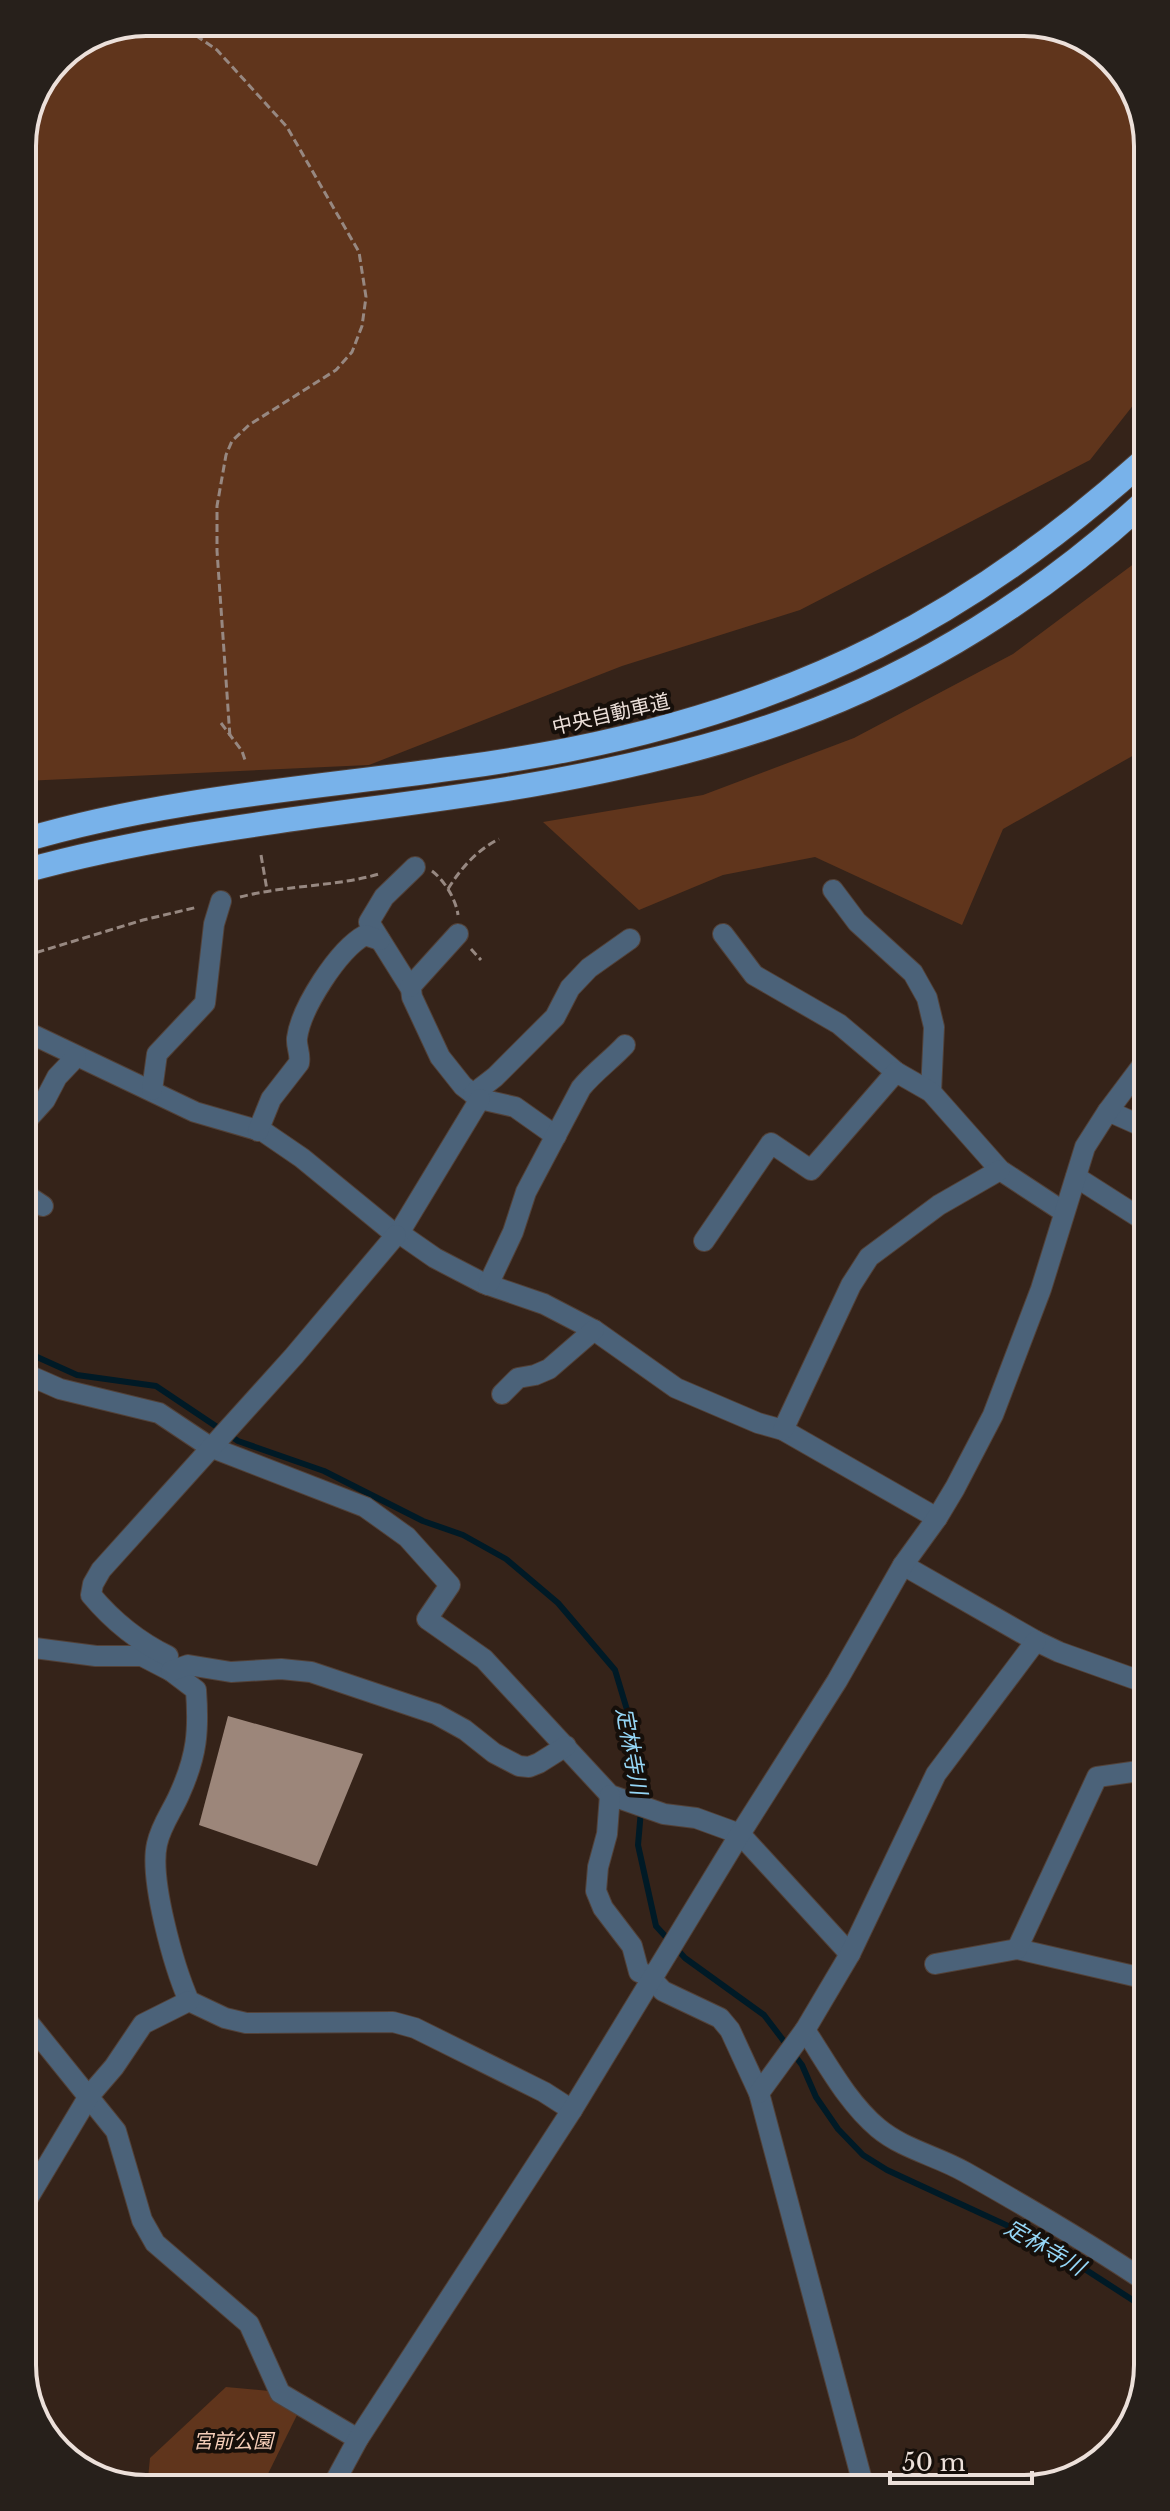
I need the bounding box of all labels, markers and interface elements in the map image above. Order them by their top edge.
street label: 中央自動車道 [550,689,672,739]
water label: 定林寺川 [611,1705,653,1799]
water label: 定林寺川 [1000,2214,1091,2282]
park label: 宮前公園 [193,2429,276,2453]
scale bar [890,2435,1032,2485]
text: 50 m [902,2448,966,2477]

